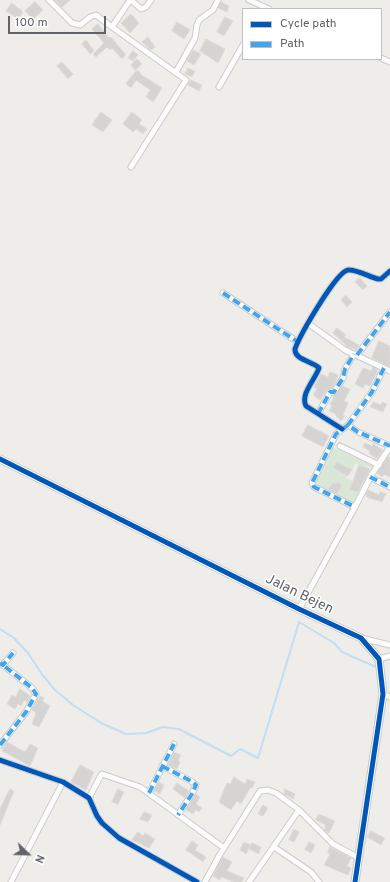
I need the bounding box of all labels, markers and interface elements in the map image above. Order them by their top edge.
scale bar [10,8,108,34]
legend [242,8,382,60]
text: 100 m [15,15,48,31]
text: Cycle path [280,16,337,32]
text: Path [280,36,305,52]
street label: Jalan Bejen [262,571,336,619]
north arrow [8,834,48,874]
text: N [31,852,47,865]

